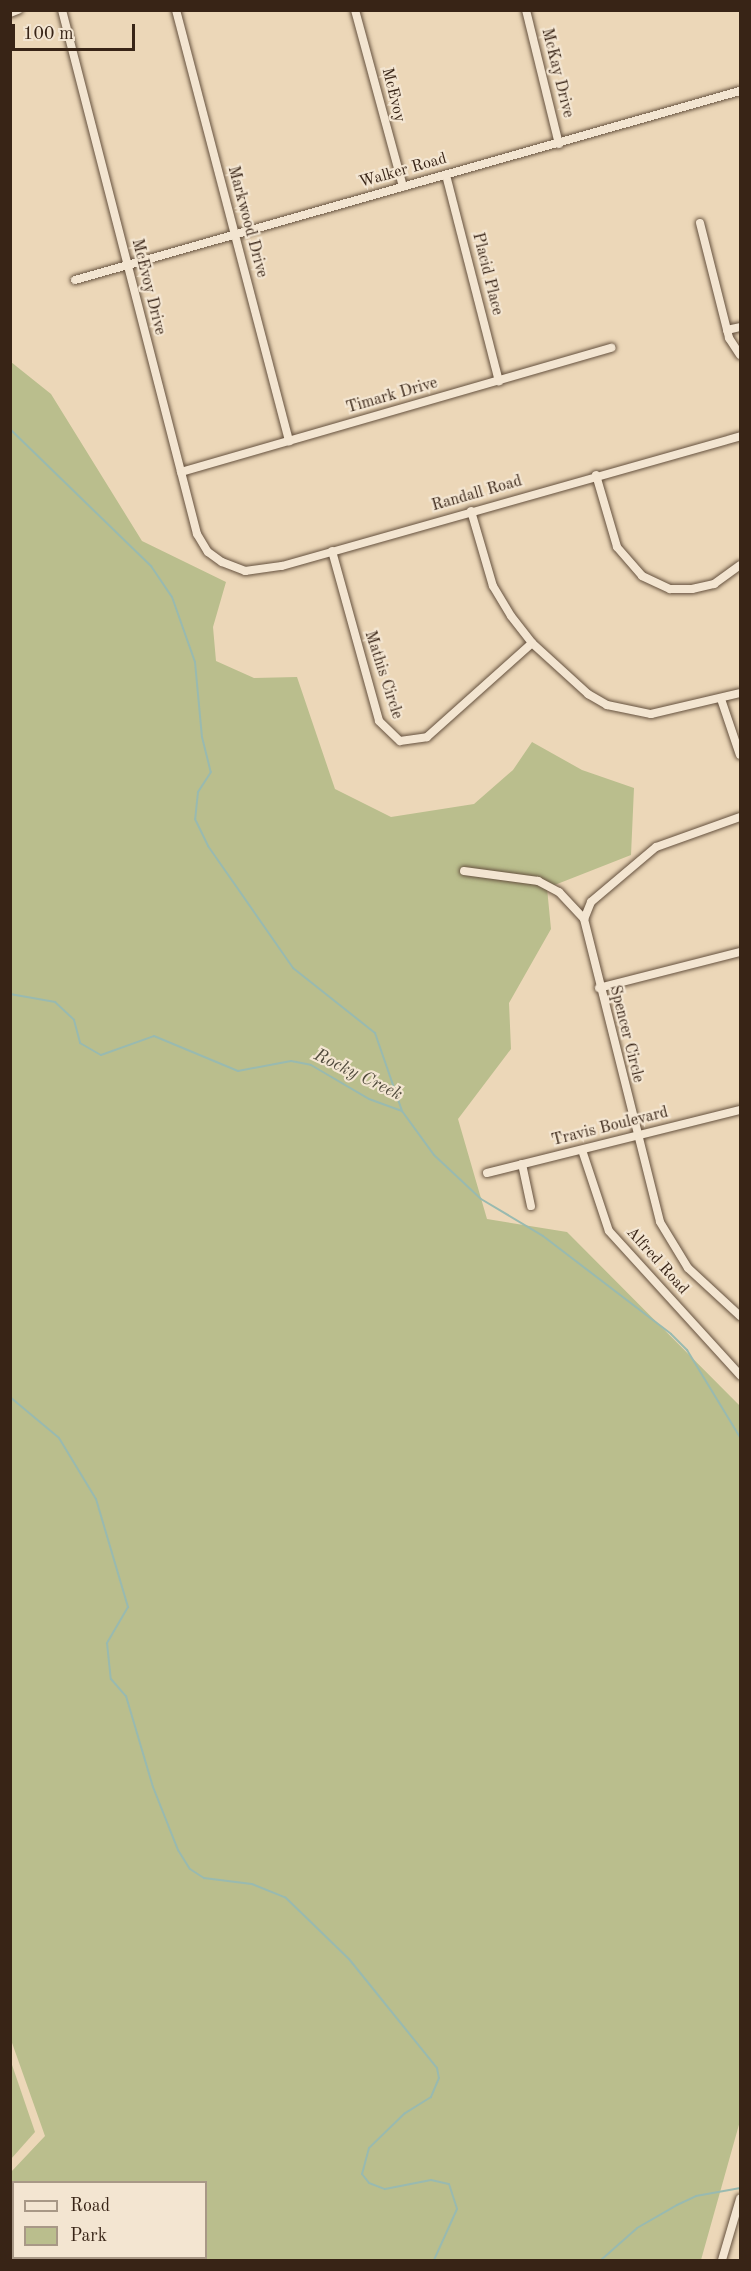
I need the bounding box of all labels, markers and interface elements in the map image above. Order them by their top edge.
scale bar [15,12,138,50]
text: 100 m [23,25,74,43]
street label: McKay Drive [537,26,577,120]
street label: McEvoy [377,66,409,124]
street label: Walker Road [357,149,449,193]
street label: Markwood Drive [223,164,271,280]
street label: Placid Place [467,231,507,317]
street label: McEvoy Drive [127,237,169,337]
street label: Timark Drive [344,374,440,418]
street label: Randall Road [430,472,524,516]
street label: Mathis Circle [360,628,406,722]
street label: Spencer Circle [605,983,647,1085]
water label: Rocky Creek [310,1044,406,1106]
street label: Travis Boulevard [550,1103,670,1151]
street label: Alfred Road [622,1223,692,1299]
legend [12,2181,207,2259]
text: Road [70,2197,110,2215]
text: Park [70,2227,107,2245]

